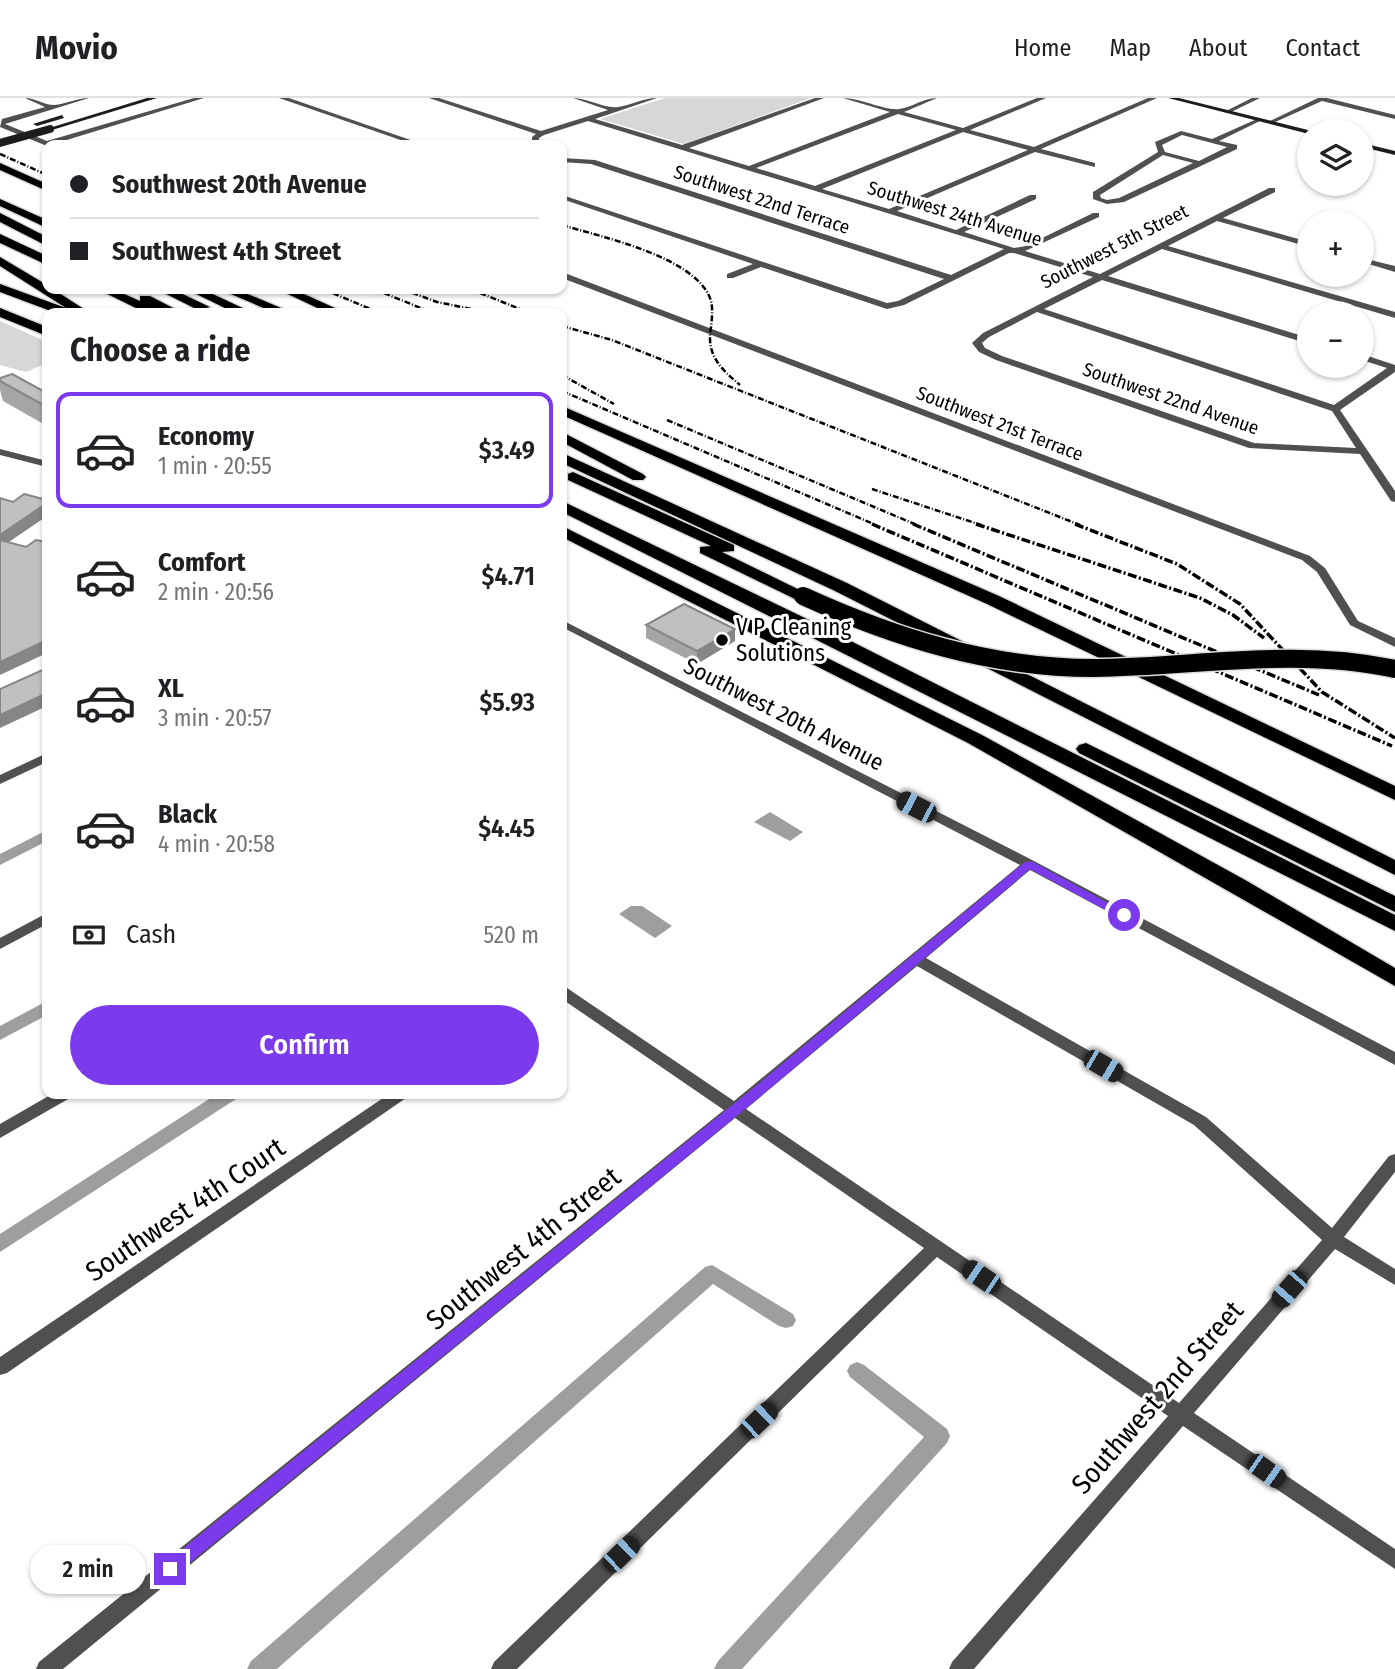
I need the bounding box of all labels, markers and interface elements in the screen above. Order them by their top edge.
text: Movio [35,28,118,68]
text: Home [1014,34,1071,62]
text: Map [1109,34,1151,62]
text: About [1189,34,1247,62]
text: Contact [1285,34,1360,62]
map controls [1297,119,1374,378]
button: layers [1297,119,1374,196]
street label: Southwest 22nd Terrace [671,160,853,239]
text: Southwest 20th Avenue [112,169,367,200]
street label: Southwest 24th Avenue [865,176,1045,251]
street label: Southwest 5th Street [1037,199,1192,294]
button: + [1297,210,1374,287]
text: Southwest 4th Street [112,236,341,267]
button: − [1297,301,1374,378]
text: Choose a ride [70,331,251,369]
street label: Southwest 22nd Avenue [1080,358,1262,439]
street label: Southwest 21st Terrace [913,381,1086,466]
icon: car [74,419,137,482]
text: Economy [158,421,254,452]
text: $3.49 [479,435,535,466]
text: 1 min · 20:55 [158,452,272,480]
icon: car [74,545,137,608]
text: Comfort [158,547,246,578]
text: $4.71 [482,561,535,592]
text: 2 min · 20:56 [158,578,274,606]
place label: V P Cleaning Solutions [736,613,851,667]
marker: V P Cleaning Solutions [714,632,730,648]
street label: Southwest 20th Avenue [679,651,889,777]
icon: car [74,671,137,734]
text: XL [158,673,184,704]
text: $5.93 [479,687,535,718]
text: 3 min · 20:57 [158,704,272,732]
car [893,788,940,826]
icon: car [74,797,137,860]
text: Black [158,799,217,830]
text: $4.45 [478,813,535,844]
text: 4 min · 20:58 [158,830,275,858]
route start [1108,899,1140,931]
icon: cash [70,916,108,954]
text: Cash [126,919,176,950]
text: 520 m [483,921,539,949]
button: Confirm [70,1005,539,1085]
car [1080,1046,1127,1086]
street label: Southwest 4th Court [79,1130,292,1288]
street label: Southwest 4th Street [420,1160,628,1337]
car [958,1257,1005,1297]
car [1268,1266,1311,1312]
street label: Southwest 2nd Street [1065,1294,1251,1500]
car [737,1398,782,1442]
car [1243,1450,1290,1492]
car [599,1532,644,1576]
callout: 2 min [30,1544,146,1594]
route end [154,1553,186,1585]
text: 2 min [62,1555,114,1583]

